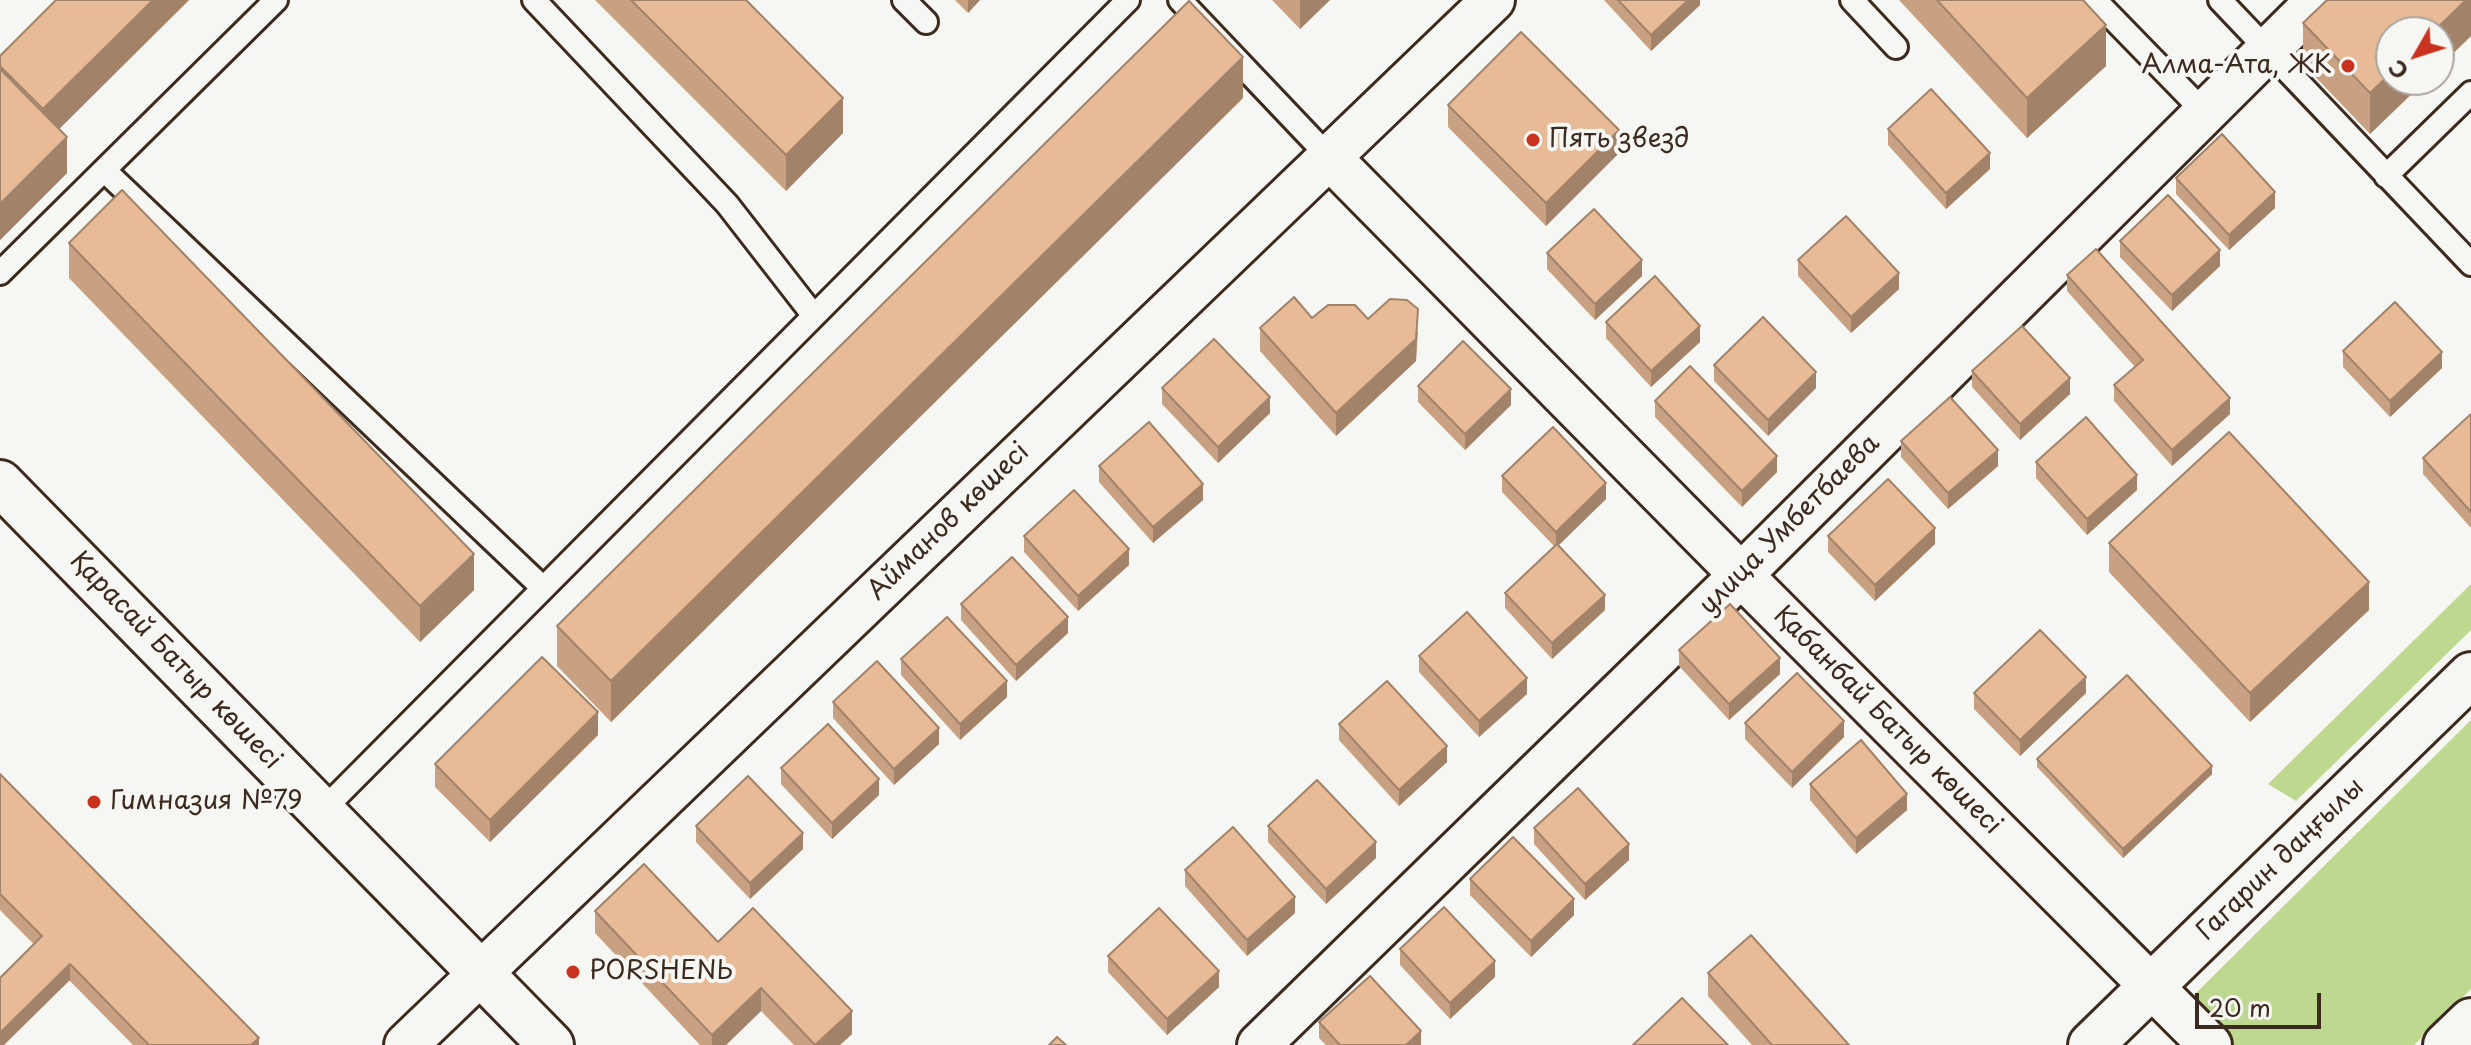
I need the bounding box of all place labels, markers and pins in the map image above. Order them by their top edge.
place label: Алма-Ата, ЖК [2142,50,2332,82]
marker: Алма-Ата, ЖК [2339,57,2357,75]
place label: Пять звезд [1549,124,1690,156]
marker: Пять звезд [1524,131,1542,149]
place label: Гимназия №79 [110,786,302,818]
marker: Гимназия №79 [85,793,103,811]
place label: PORSHENЬ [589,956,733,988]
marker: PORSHENЬ [564,963,582,981]

